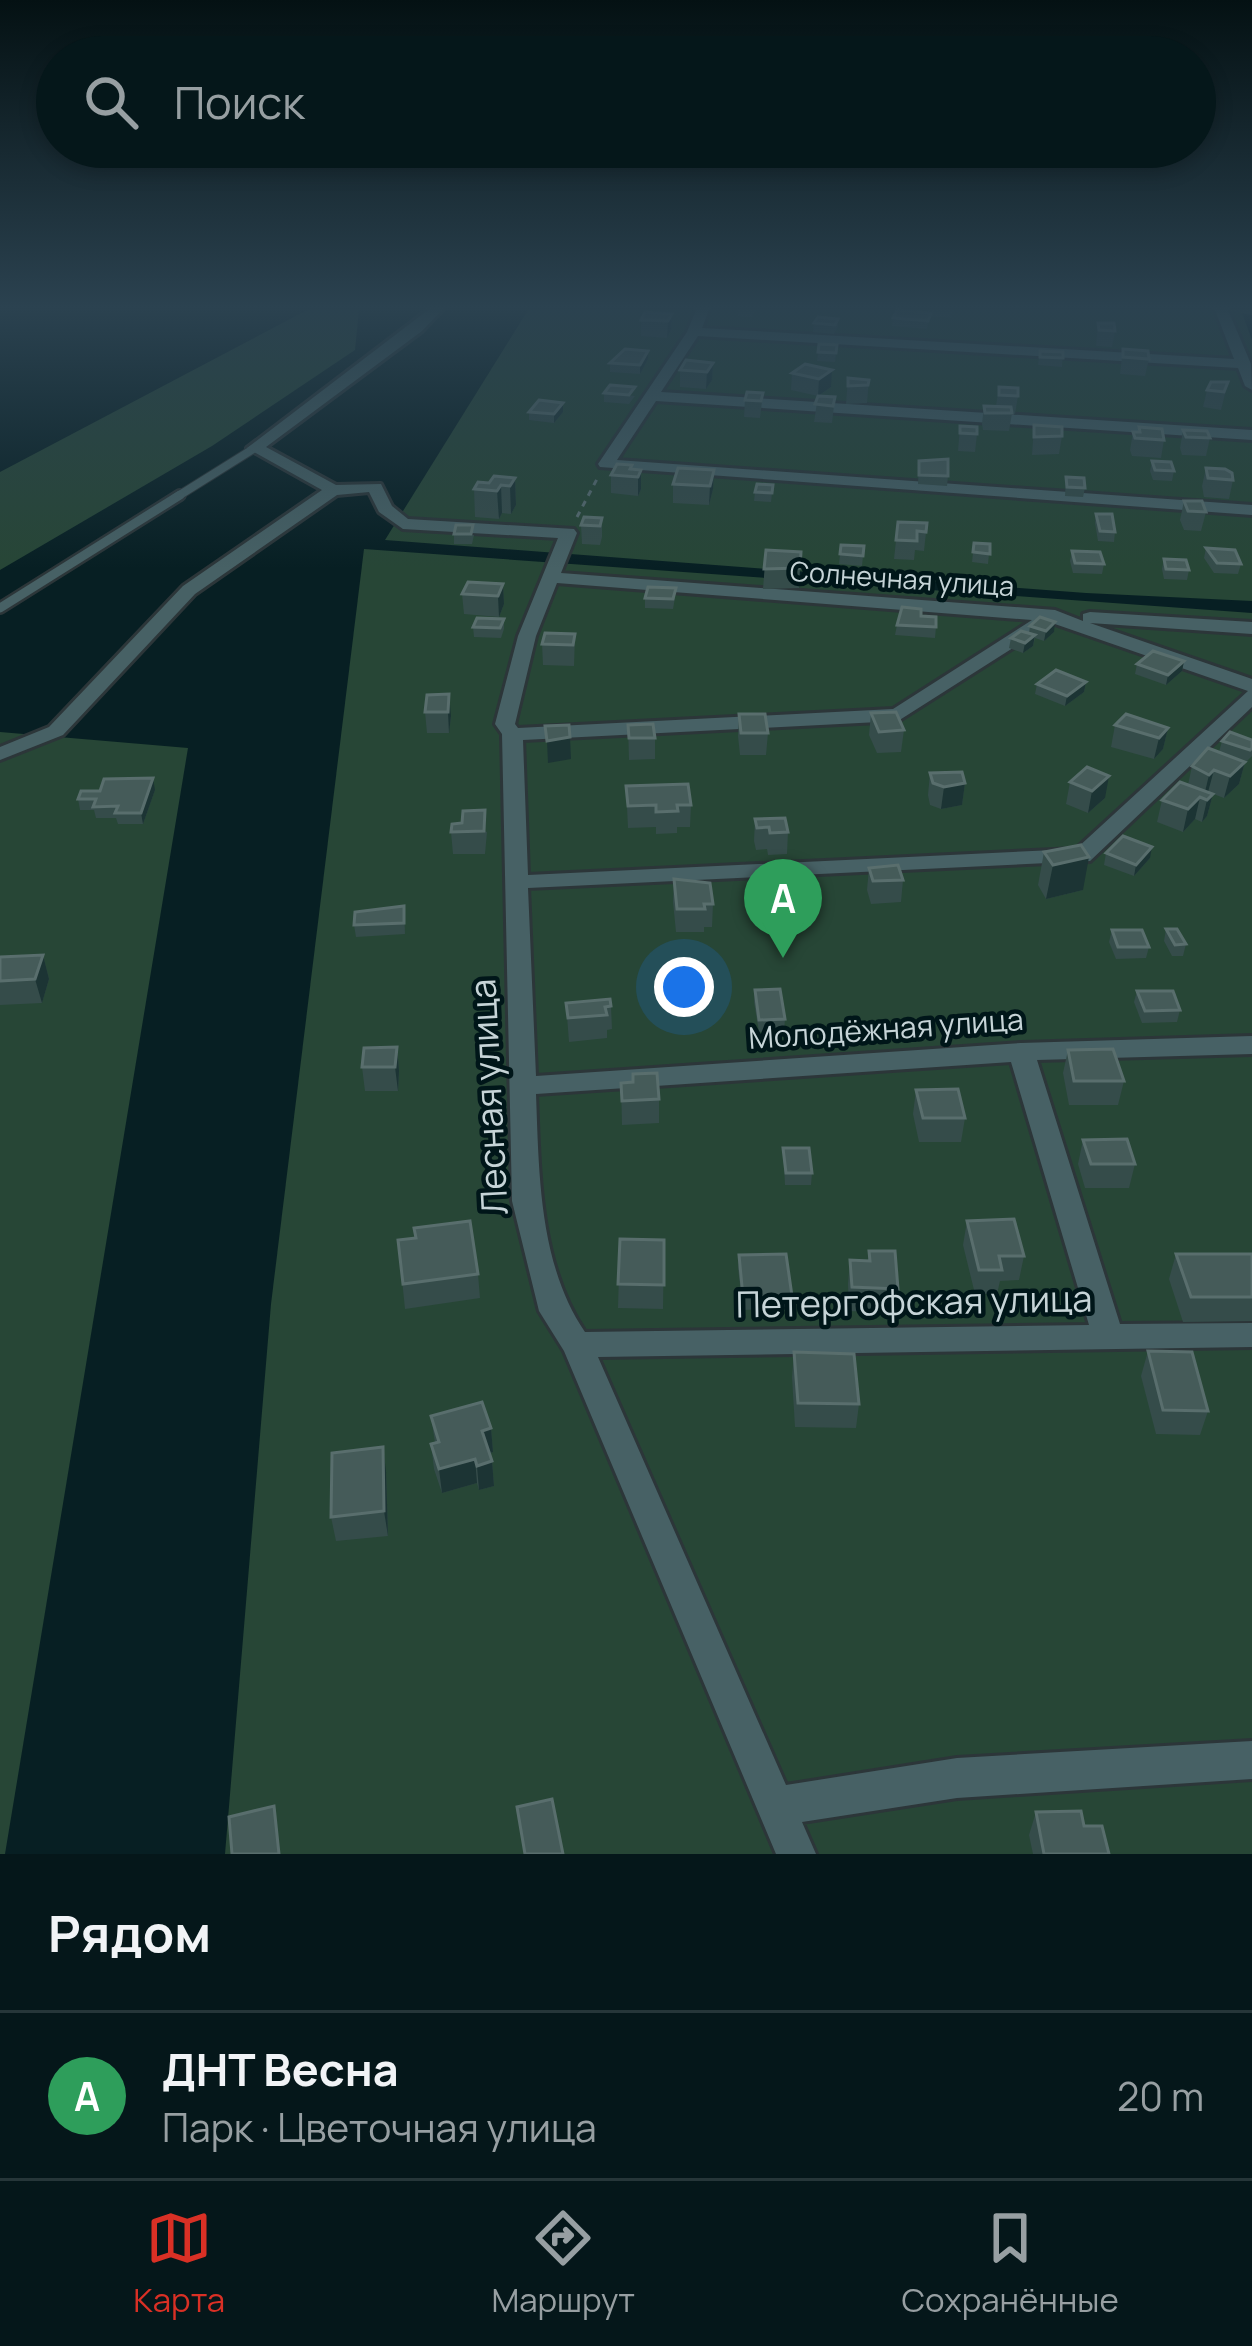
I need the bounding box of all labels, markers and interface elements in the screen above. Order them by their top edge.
search box [36,36,1216,168]
icon: search [78,69,144,135]
text: Поиск [174,71,305,133]
street label: Солнечная улица [789,552,1015,604]
pin: A [744,859,822,958]
your location [654,957,714,1017]
street label: Лесная улица [457,978,519,1216]
street label: Молодёжная улица [747,998,1025,1058]
street label: Петергофская улица [735,1273,1093,1329]
text: Рядом [48,1898,211,1967]
text: ДНТ Весна [162,2038,399,2100]
text: A [74,2069,100,2123]
text: 20 m [1117,2069,1204,2123]
text: Парк · Цветочная улица [162,2100,597,2154]
tab: Карта [133,2205,225,2322]
tab: Маршрут [491,2205,635,2322]
tab: Сохранённые [902,2205,1119,2322]

